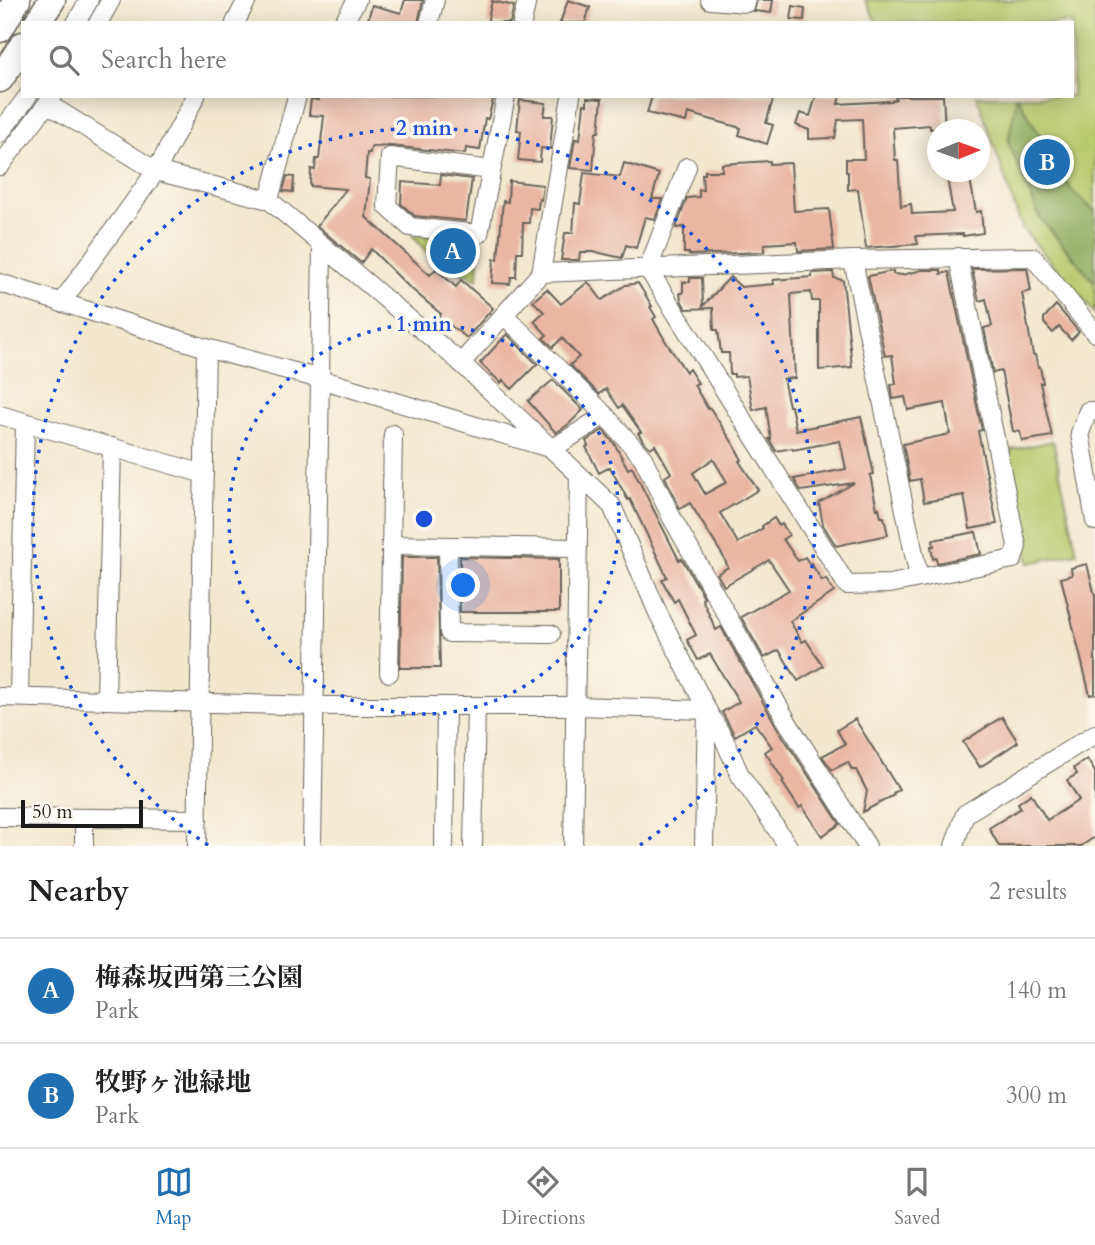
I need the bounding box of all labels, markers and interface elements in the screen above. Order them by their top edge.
search box [21,21,1074,98]
icon: search [45,41,83,79]
text: Search here [101,42,227,77]
text: 2 min [396,114,452,143]
north arrow [927,119,990,182]
pin: B [1024,136,1070,188]
pin: A [430,225,476,277]
text: 1 min [396,310,452,339]
centre of rings [412,507,436,531]
your location [446,568,480,602]
scale bar [21,797,144,829]
text: 50 m [32,799,73,825]
text: Nearby [28,871,129,912]
text: 2 results [989,876,1067,907]
text: 梅森坂西第三公園 [95,960,303,995]
text: A [42,975,60,1006]
text: 140 m [1006,975,1067,1006]
text: Park [95,995,139,1026]
text: 牧野ヶ池緑地 [95,1065,251,1100]
text: B [43,1080,59,1111]
text: 300 m [1006,1080,1067,1111]
text: Park [95,1100,139,1131]
tab: Map [155,1163,193,1231]
tab: Directions [502,1163,585,1231]
tab: Saved [894,1163,940,1231]

